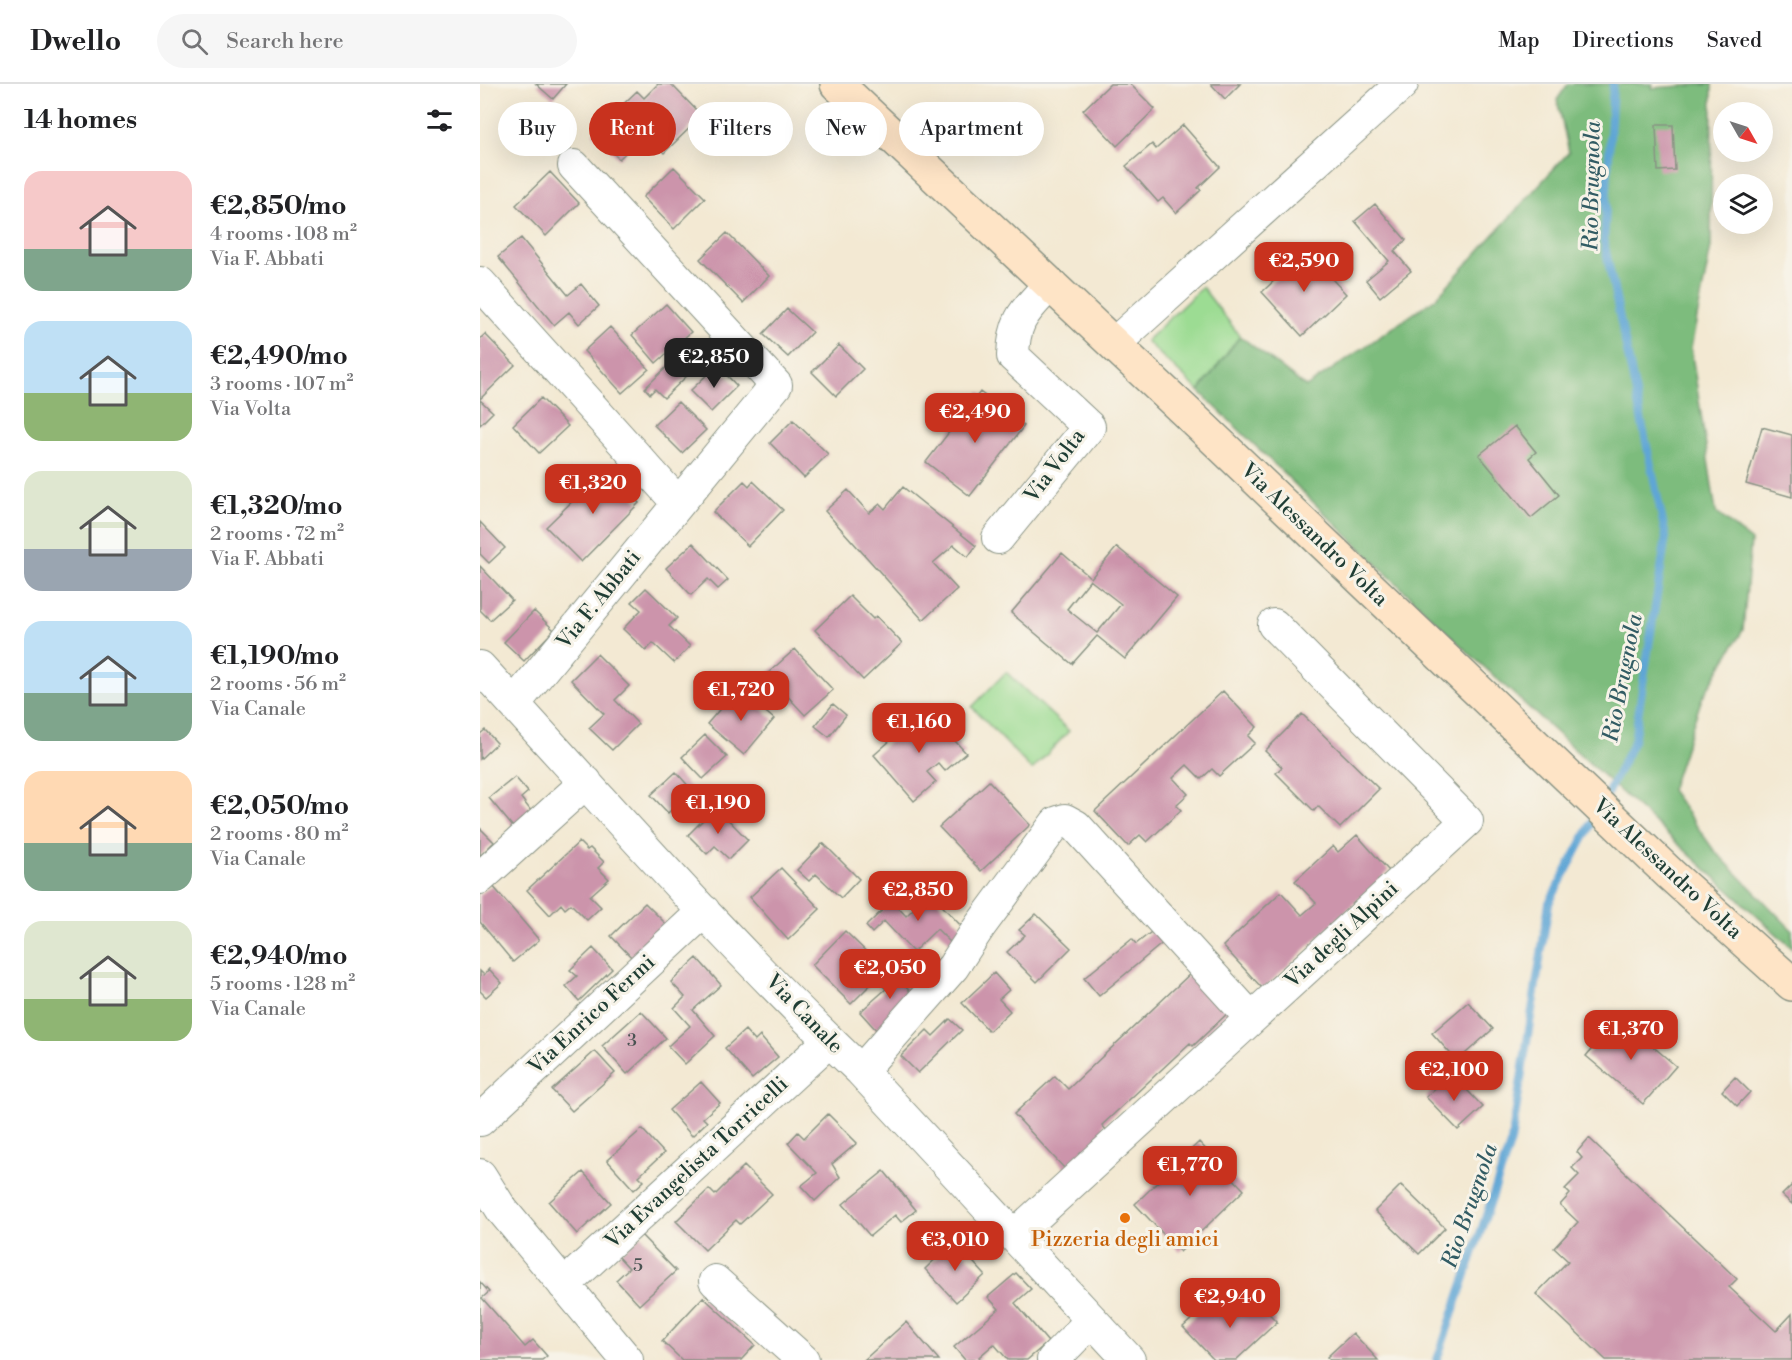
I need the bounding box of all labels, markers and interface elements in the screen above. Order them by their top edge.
search box [157,14,577,68]
text: Dwello [30,24,121,59]
icon: search [178,25,211,58]
text: Search here [226,28,344,55]
text: Map [1498,28,1540,54]
text: Directions [1573,28,1674,54]
text: Saved [1707,28,1762,54]
chip: Buy [498,102,577,156]
chip: Rent [589,102,676,156]
chip: Filters [688,102,793,156]
chip: New [805,102,887,156]
chip: Apartment [899,102,1044,156]
north arrow [1713,102,1773,162]
map controls [1713,102,1773,234]
text: 14 homes [24,104,137,136]
icon: filters [423,104,456,137]
water label: Rio Brugnola [1577,120,1607,252]
button: layers [1713,174,1773,234]
text: €2,850/mo [210,190,347,222]
icon: home [72,195,144,267]
text: 4 rooms · 108 m² [210,222,357,247]
pin: €2,590 [1255,242,1353,293]
text: Via F. Abbati [210,247,324,272]
text: €2,590 [1268,249,1340,274]
pin: €2,850 [665,338,763,389]
text: €2,490/mo [210,340,348,372]
icon: home [72,345,144,417]
text: €2,850 [678,345,750,370]
text: 3 rooms · 107 m² [210,372,354,397]
pin: €2,490 [926,393,1024,444]
text: Via Volta [210,397,291,422]
text: €2,490 [939,400,1011,425]
street label: Via Volta [1018,424,1091,509]
street label: Via Alessandro Volta [1234,457,1393,612]
pin: €1,320 [544,464,642,515]
text: €1,320 [559,471,627,496]
text: €1,320/mo [210,490,342,522]
icon: home [72,495,144,567]
text: 2 rooms · 72 m² [210,522,344,547]
street label: Via F. Abbati [551,545,647,656]
text: Via F. Abbati [210,547,324,572]
water label: Rio Brugnola [1597,611,1649,745]
text: €1,190/mo [210,640,339,672]
icon: home [72,645,144,717]
pin: €1,720 [692,671,790,722]
text: 2 rooms · 56 m² [210,672,346,697]
text: €1,720 [707,678,775,703]
text: Via Canale [210,697,306,722]
pin: €1,160 [870,703,968,754]
text: €1,160 [886,710,952,735]
pin: €1,190 [669,784,767,835]
text: €2,050/mo [210,790,349,822]
text: €1,190 [685,791,751,816]
street label: Via Alessandro Volta [1586,792,1747,945]
icon: home [72,795,144,867]
text: 2 rooms · 80 m² [210,822,348,847]
text: Via Canale [210,847,306,872]
pin: €2,850 [869,871,967,922]
street label: Via degli Alpini [1279,876,1404,995]
text: €2,850 [882,878,954,903]
text: €2,940/mo [210,940,348,972]
icon: home [72,945,144,1017]
pin: €2,050 [841,949,939,1000]
street label: Via Enrico Fermi [523,950,661,1081]
text: €2,050 [853,956,927,981]
street label: Via Canale [759,968,848,1059]
text: 5 rooms · 128 m² [210,972,355,997]
text: Via Canale [210,997,306,1022]
pin: €1,370 [1582,1010,1680,1061]
text: €1,370 [1598,1017,1664,1042]
house number: 3 [627,1029,637,1052]
pin: €2,100 [1405,1051,1503,1102]
text: €2,100 [1419,1058,1489,1083]
street label: Via Evangelista Torricelli [599,1071,794,1255]
water label: Rio Brugnola [1436,1140,1504,1273]
pin: €1,770 [1141,1146,1239,1197]
text: €1,770 [1157,1153,1223,1178]
marker: Pizzeria degli amici [1118,1211,1132,1225]
pin: €3,010 [906,1221,1004,1272]
place label: Pizzeria degli amici [1031,1227,1219,1253]
text: €3,010 [921,1228,989,1253]
house number: 5 [633,1254,643,1277]
pin: €2,940 [1181,1278,1279,1329]
text: €2,940 [1194,1285,1266,1310]

